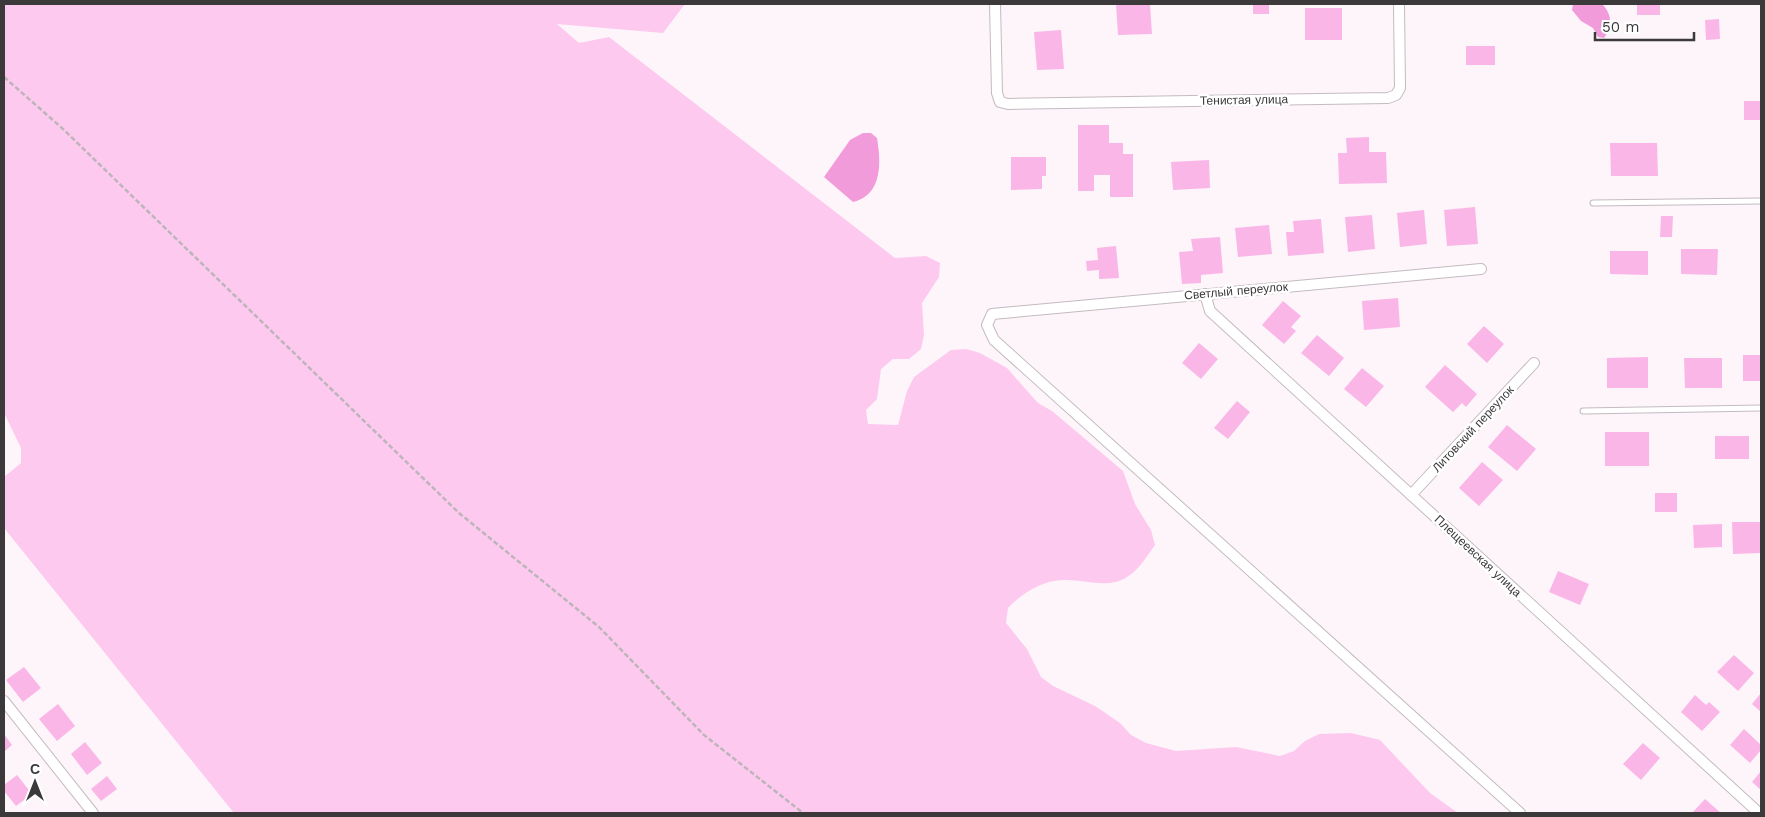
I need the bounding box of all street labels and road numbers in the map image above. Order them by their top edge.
street label: Тенистая улица [1200,92,1289,108]
street label: Светлый переулок [1184,279,1289,303]
street label: Литовский переулок [1429,382,1517,475]
street label: Плещеевская улица [1432,512,1524,600]

